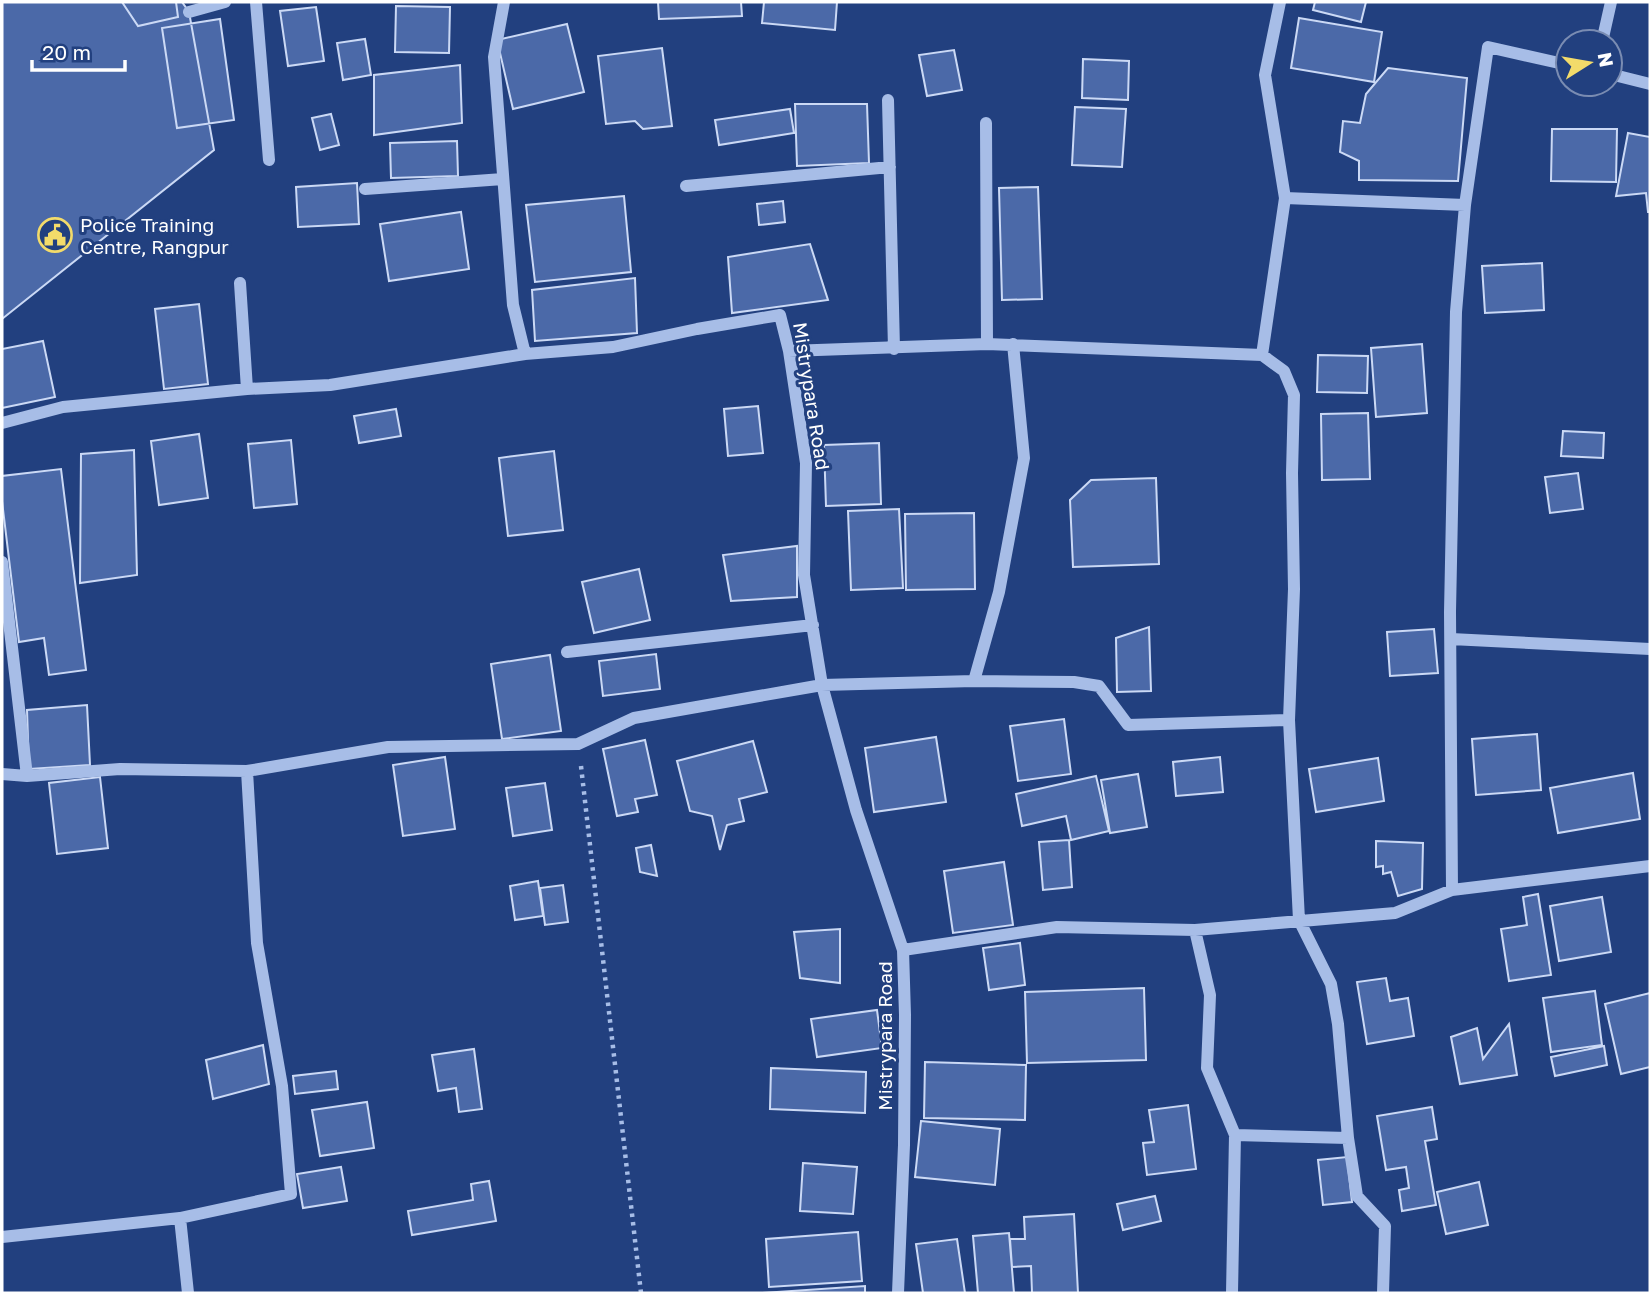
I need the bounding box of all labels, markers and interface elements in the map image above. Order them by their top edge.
scale bar [32,28,124,72]
north arrow [1554,28,1624,98]
text: 20 m [42,39,91,65]
text: N [1594,50,1619,69]
place label: Police Training Centre, Rangpur [80,213,229,258]
public building icon: Police Training Centre, Rangpur [36,216,74,254]
street label: Mistrypara Road [789,320,835,472]
street label: Mistrypara Road [873,961,896,1111]

